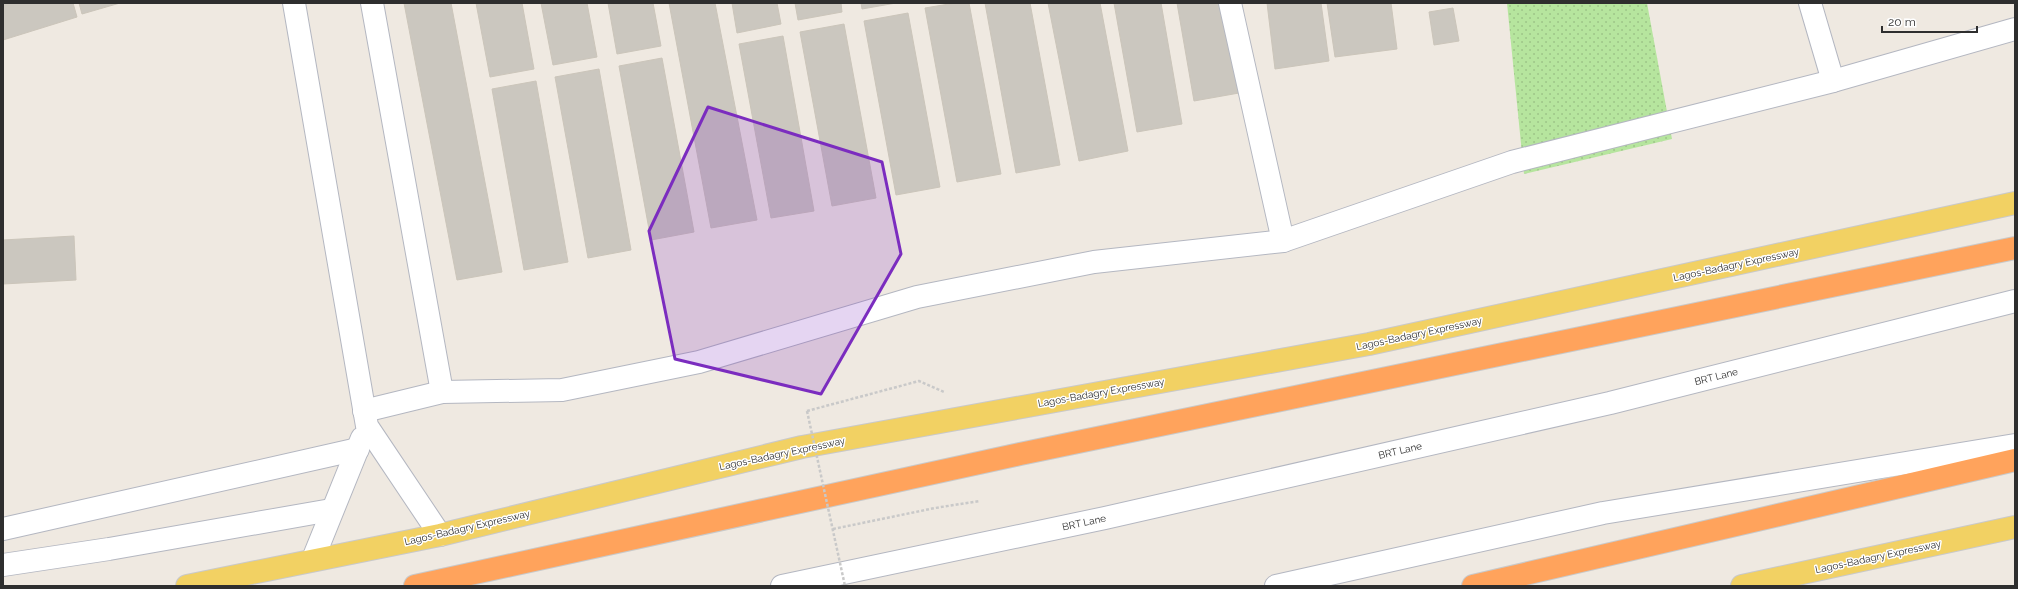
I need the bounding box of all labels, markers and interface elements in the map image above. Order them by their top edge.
scale bar [1882,8,1977,34]
text: 20 m [1888,15,1916,29]
street label: Lagos-Badagry Expressway [1672,246,1801,283]
street label: Lagos-Badagry Expressway [1355,315,1484,352]
street label: BRT Lane [1693,366,1739,387]
street label: Lagos-Badagry Expressway [1037,376,1166,409]
street label: Lagos-Badagry Expressway [718,435,847,472]
street label: BRT Lane [1377,440,1423,461]
street label: Lagos-Badagry Expressway [403,508,531,547]
street label: BRT Lane [1061,512,1107,532]
street label: Lagos-Badagry Expressway [1814,538,1943,575]

